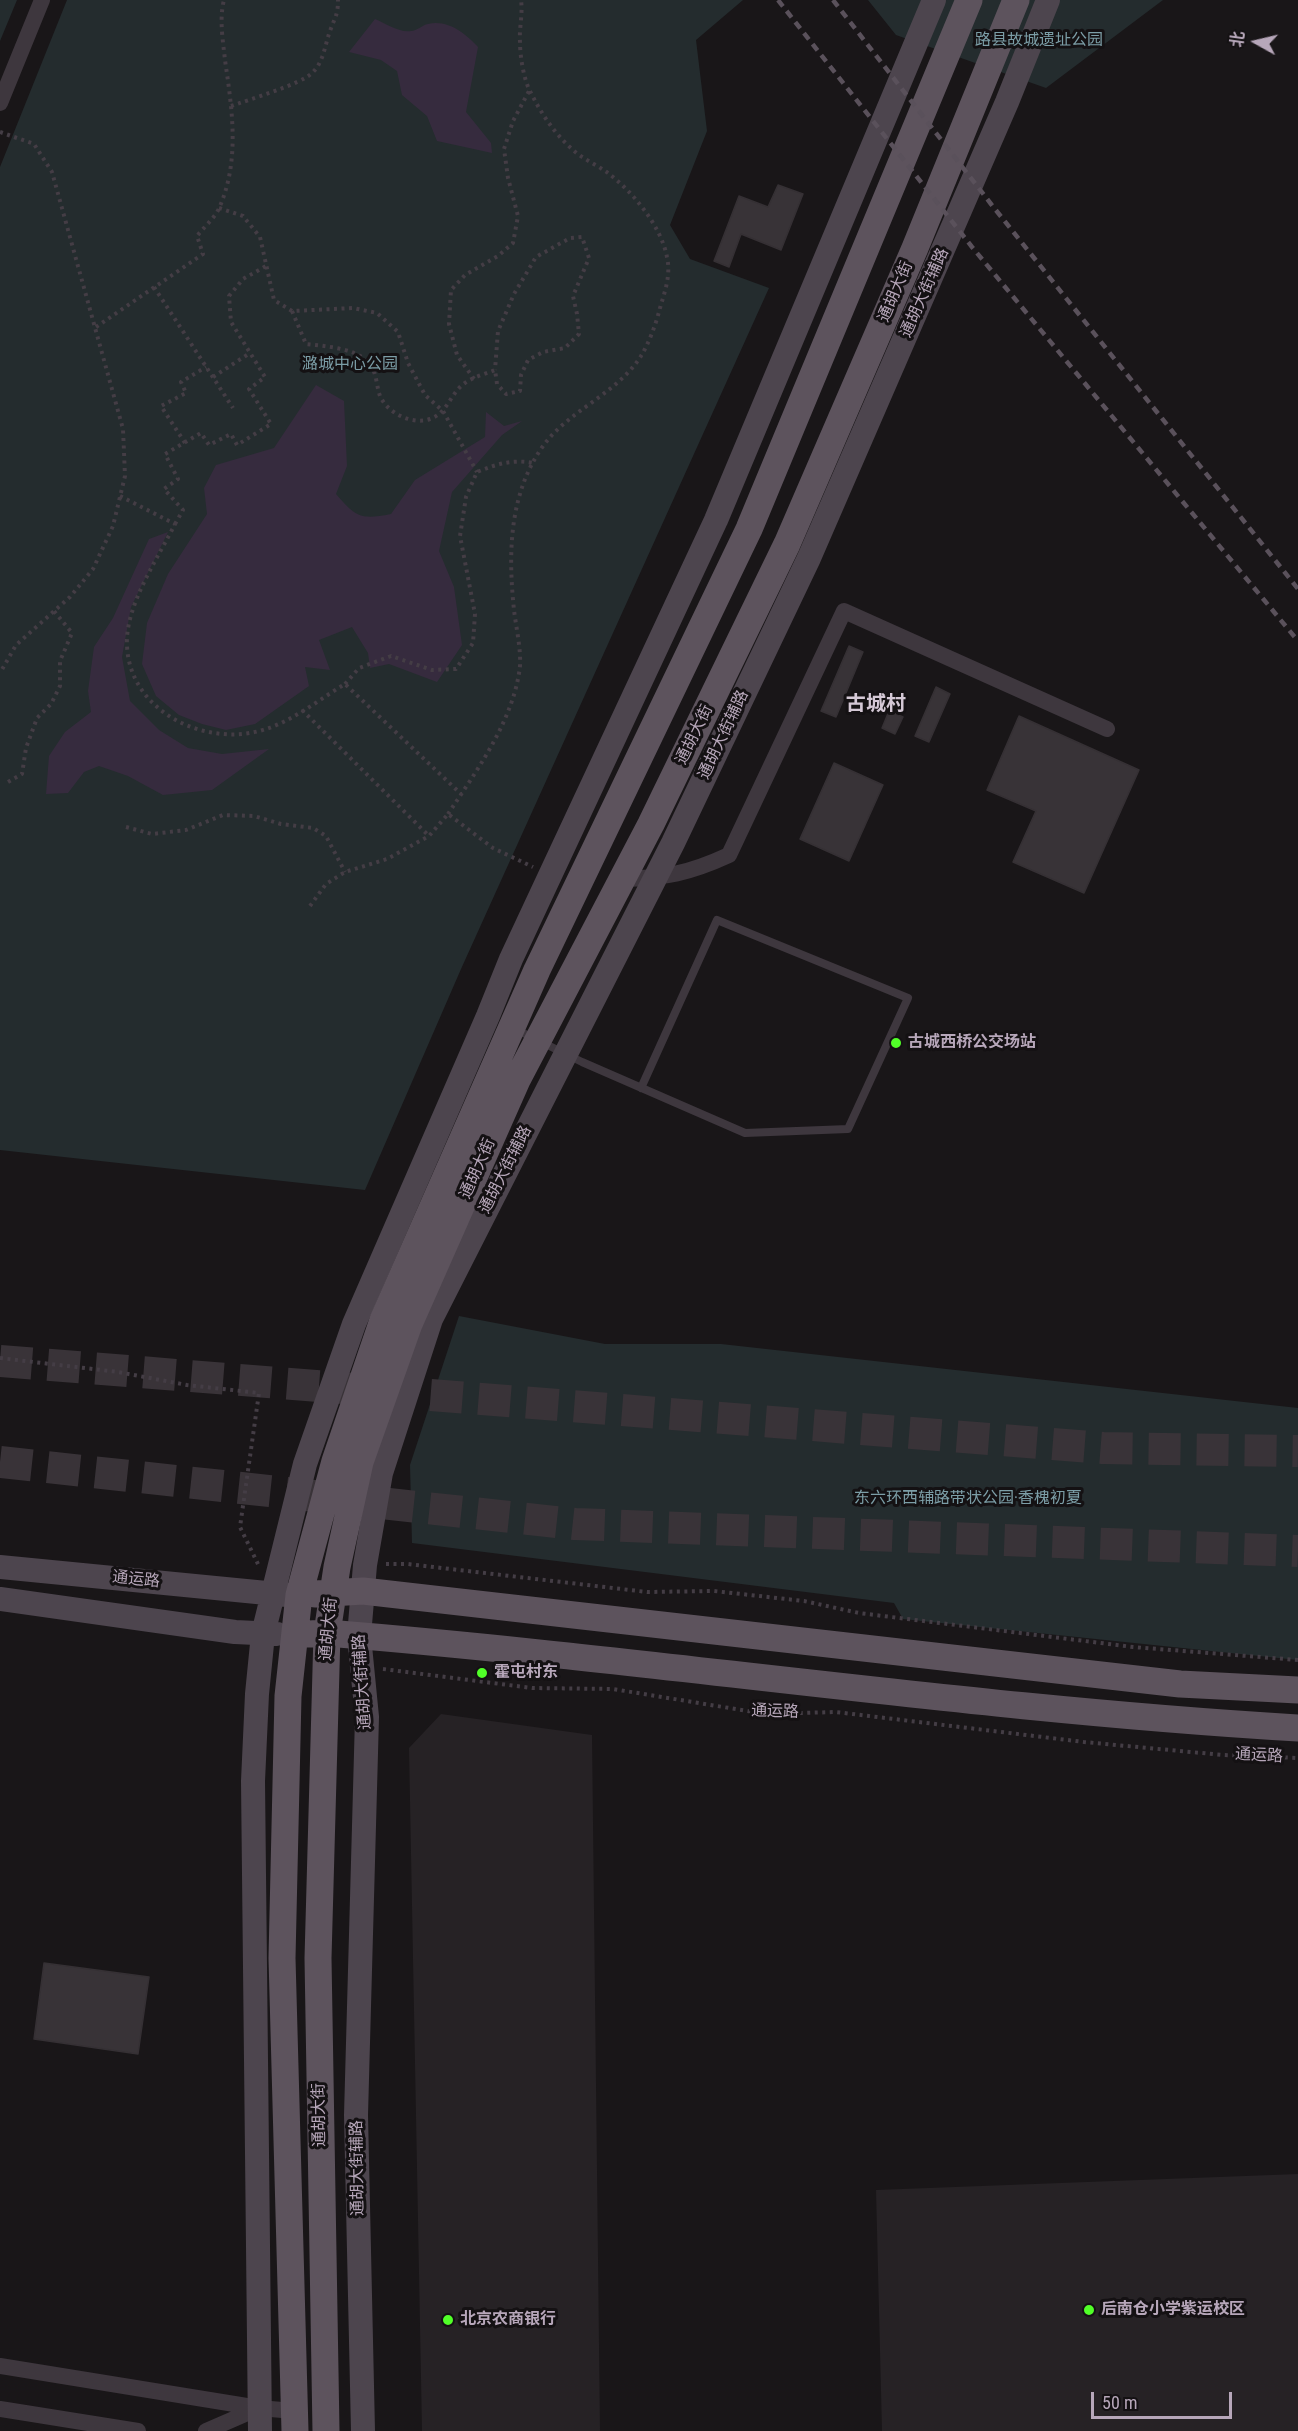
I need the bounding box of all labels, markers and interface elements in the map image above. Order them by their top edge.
north arrow [1226,12,1286,72]
text: 北 [1227,30,1248,49]
park label: 路县故城遗址公园 [975,31,1103,51]
street label: 通胡大街辅路 [897,245,953,341]
street label: 通胡大街 [875,259,917,325]
park label: 潞城中心公园 [302,355,398,375]
street label: 通胡大街辅路 [695,687,753,783]
district label: 古城村 [846,693,906,717]
street label: 通胡大街 [672,702,718,768]
place label: 古城西桥公交场站 [908,1033,1036,1053]
marker: 古城西桥公交场站 [889,1036,903,1050]
street label: 通胡大街辅路 [476,1123,536,1217]
street label: 通胡大街 [456,1136,500,1202]
park label: 东六环西辅路带状公园·香槐初夏 [854,1489,1082,1509]
street label: 通运路 [111,1568,161,1592]
street label: 通胡大街 [317,1596,341,1662]
street label: 通胡大街辅路 [350,1633,376,1731]
place label: 霍屯村东 [494,1663,558,1683]
marker: 霍屯村东 [475,1666,489,1680]
street label: 通运路 [751,1702,799,1722]
street label: 通运路 [1235,1745,1283,1767]
street label: 通胡大街 [310,2083,330,2147]
street label: 通胡大街辅路 [348,2120,368,2216]
place label: 后南仓小学紫运校区 [1101,2300,1245,2320]
marker: 后南仓小学紫运校区 [1082,2303,1096,2317]
place label: 北京农商银行 [460,2310,556,2330]
marker: 北京农商银行 [441,2313,455,2327]
scale bar [1094,2380,1235,2418]
text: 50 m [1102,2392,1137,2413]

